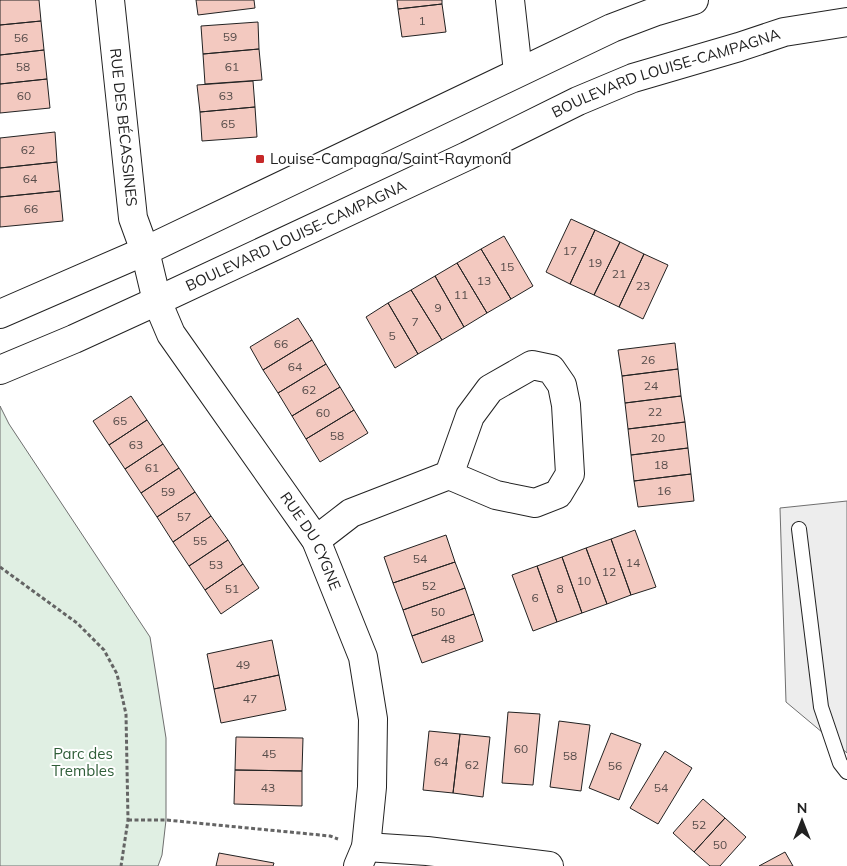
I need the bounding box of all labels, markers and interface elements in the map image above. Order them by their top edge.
house number: 1 [418,13,426,28]
street label: BOULEVARD LOUISE-CAMPAGNA [548,24,783,122]
house number: 59 [223,29,237,44]
house number: 56 [14,30,28,45]
street label: RUE DES BÉCASSINES [106,47,142,207]
house number: 58 [16,59,30,74]
house number: 61 [225,59,239,74]
house number: 60 [17,88,31,103]
house number: 63 [219,88,233,103]
house number: 65 [221,116,235,131]
house number: 62 [21,142,35,157]
place label: Louise-Campagna/Saint-Raymond [270,149,511,168]
marker: Louise-Campagna/Saint-Raymond [254,153,266,165]
house number: 64 [23,171,37,186]
street label: BOULEVARD LOUISE-CAMPAGNA [183,176,409,295]
house number: 66 [24,201,38,216]
house number: 17 [563,243,577,258]
house number: 19 [588,255,602,270]
house number: 15 [500,259,514,274]
house number: 21 [612,266,626,281]
house number: 13 [477,273,491,288]
house number: 23 [636,278,650,293]
house number: 11 [454,287,468,302]
house number: 9 [434,300,442,315]
house number: 7 [411,314,419,329]
house number: 5 [388,328,396,343]
house number: 66 [274,336,288,351]
house number: 26 [641,352,655,367]
house number: 64 [288,359,302,374]
house number: 24 [644,378,658,393]
house number: 62 [302,382,316,397]
house number: 22 [648,404,662,419]
house number: 60 [316,405,330,420]
house number: 65 [113,413,127,428]
house number: 58 [330,428,344,443]
house number: 20 [651,430,665,445]
house number: 63 [129,437,143,452]
house number: 18 [654,457,668,472]
house number: 61 [145,460,159,475]
house number: 16 [657,483,671,498]
house number: 59 [161,484,175,499]
street label: RUE DU CYGNE [276,488,345,593]
house number: 57 [177,509,191,524]
house number: 55 [193,533,207,548]
house number: 54 [413,551,427,566]
house number: 14 [626,555,640,570]
house number: 53 [209,557,223,572]
house number: 12 [602,564,616,579]
house number: 10 [577,573,591,588]
house number: 52 [422,578,436,593]
house number: 51 [225,581,239,596]
house number: 8 [556,581,564,596]
house number: 6 [531,590,539,605]
house number: 50 [431,604,445,619]
house number: 48 [441,631,455,646]
house number: 49 [236,657,250,672]
house number: 47 [243,691,257,706]
house number: 60 [514,741,528,756]
park label: Parc des Trembles [52,744,114,780]
house number: 45 [262,746,276,761]
house number: 58 [563,748,577,763]
house number: 64 [434,754,448,769]
house number: 62 [465,757,479,772]
house number: 56 [608,758,622,773]
house number: 43 [261,780,275,795]
house number: 54 [654,780,668,795]
north arrow [777,796,827,846]
text: N [797,799,807,817]
house number: 52 [692,817,706,832]
house number: 50 [713,837,727,852]

